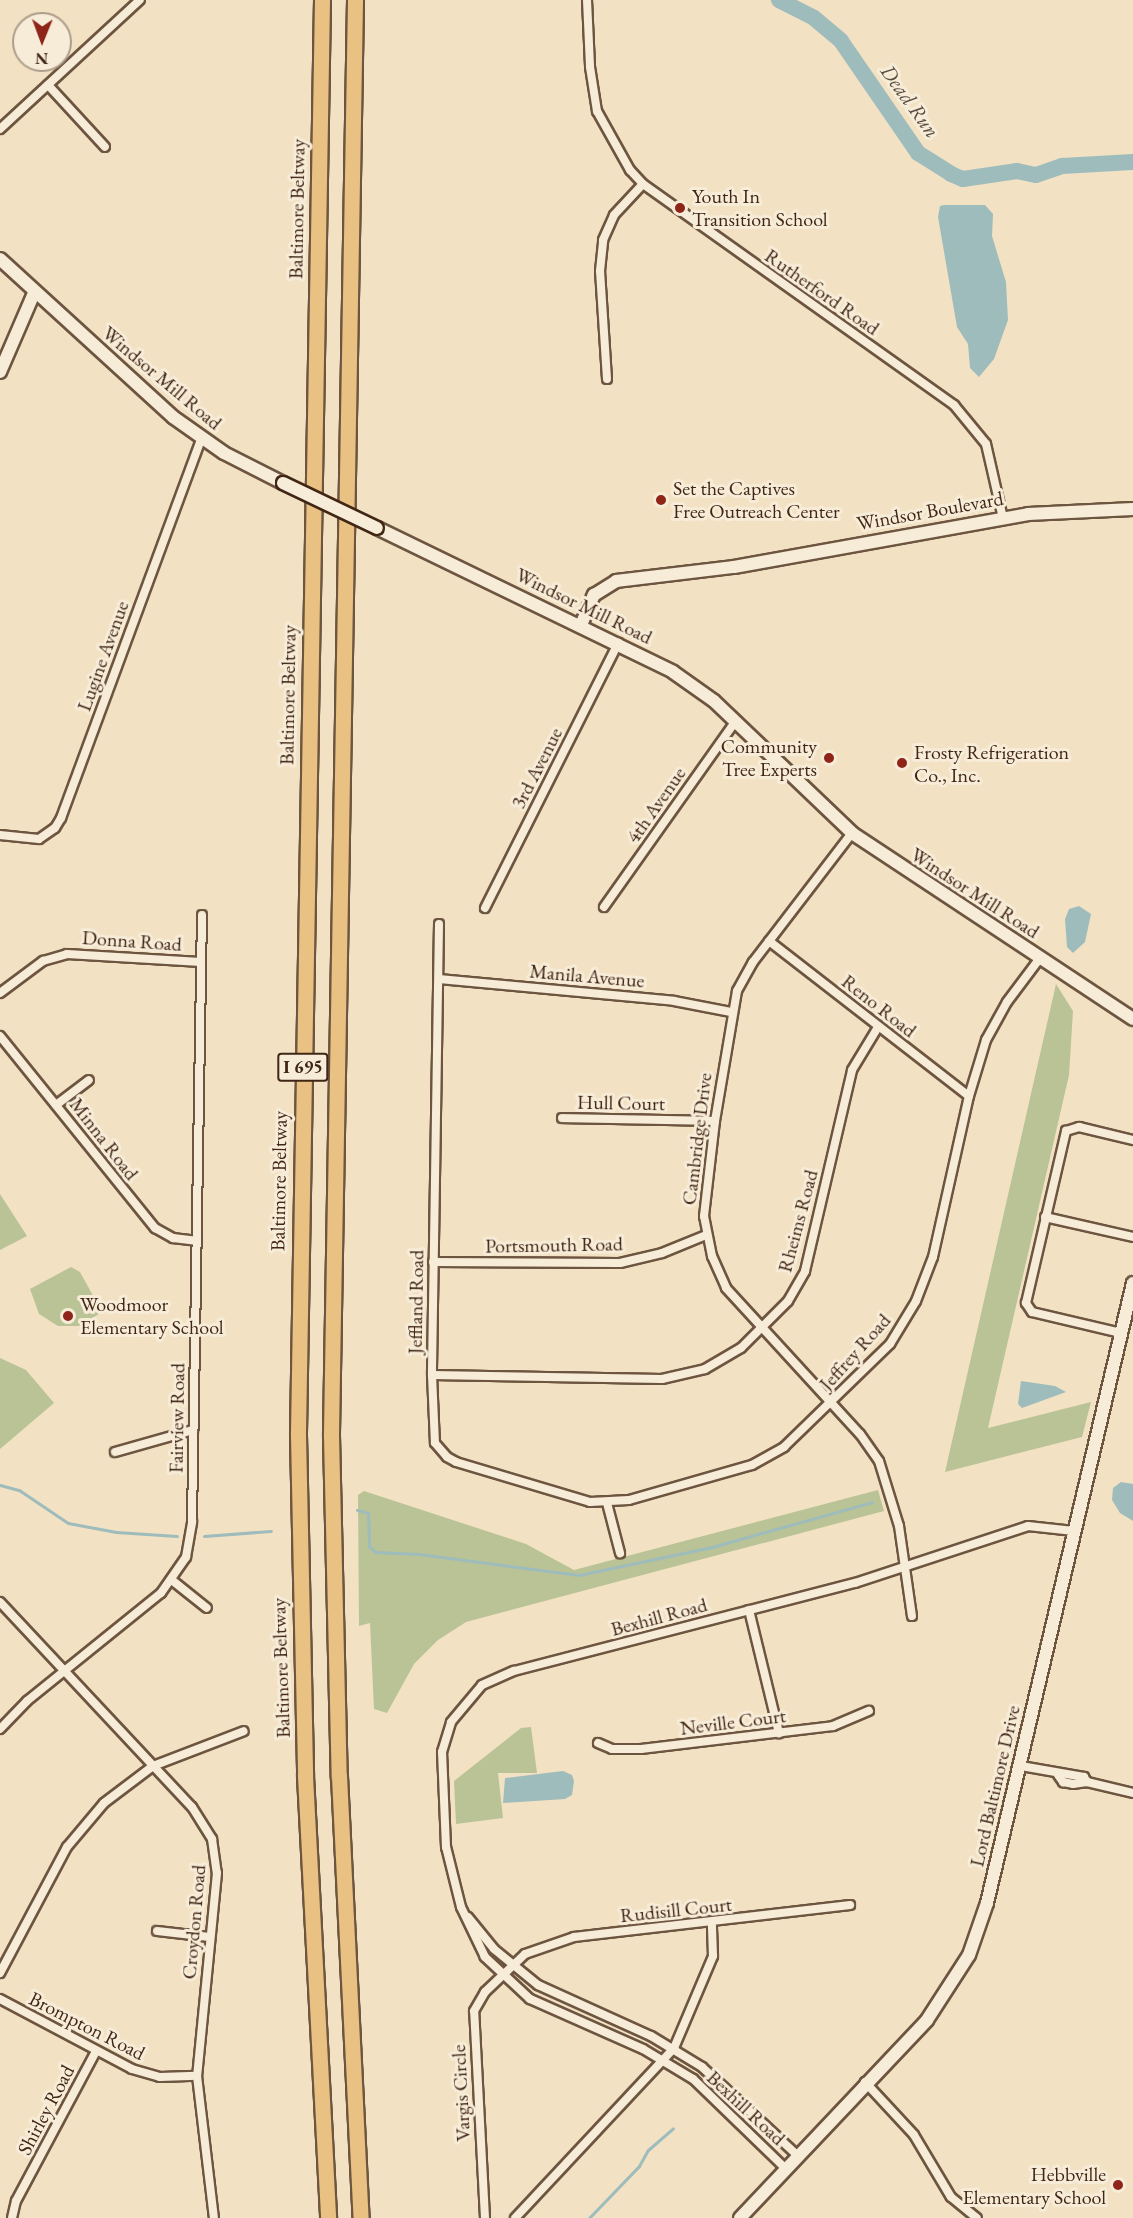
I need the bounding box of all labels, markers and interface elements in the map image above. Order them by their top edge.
north arrow [12,12,72,72]
text: N [35,48,48,69]
water label: Dead Run [875,60,945,142]
street label: Baltimore Beltway [284,139,310,279]
place label: Youth In Transition School [692,184,828,231]
marker: Youth In Transition School [673,201,687,215]
street label: Rutherford Road [760,244,884,340]
street label: Windsor Mill Road [97,321,227,435]
place label: Set the Captives Free Outreach Center [673,476,840,523]
street label: Windsor Boulevard [855,486,1005,536]
marker: Set the Captives Free Outreach Center [654,493,668,507]
street label: Windsor Mill Road [512,563,656,649]
street label: Lugine Avenue [72,598,134,714]
street label: Baltimore Beltway [275,625,301,765]
street label: 3rd Avenue [506,723,568,813]
place label: Community Tree Experts [721,734,817,781]
place label: Frosty Refrigeration Co., Inc. [914,740,1069,787]
marker: Community Tree Experts [822,751,836,765]
marker: Frosty Refrigeration Co., Inc. [895,756,909,770]
street label: 4th Avenue [621,762,691,848]
street label: Windsor Mill Road [906,842,1044,944]
street label: Donna Road [81,926,183,956]
street label: Manila Avenue [529,959,645,993]
street label: Reno Road [837,969,921,1043]
road number: I 695 [276,1052,330,1082]
street label: Cambridge Drive [677,1072,717,1206]
street label: Hull Court [577,1090,665,1116]
street label: Minna Road [64,1093,144,1185]
street label: Baltimore Beltway [266,1111,292,1251]
street label: Rheims Road [773,1167,823,1275]
street label: Portsmouth Road [485,1232,623,1258]
street label: Jeffland Road [403,1250,429,1354]
place label: Woodmoor Elementary School [80,1292,224,1339]
marker: Woodmoor Elementary School [61,1309,75,1323]
street label: Jeffrey Road [814,1309,896,1395]
street label: Fairview Road [164,1363,190,1473]
street label: Bexhill Road [608,1593,710,1641]
street label: Baltimore Beltway [267,1598,295,1738]
street label: Lord Baltimore Drive [965,1703,1025,1869]
street label: Neville Court [679,1704,787,1740]
street label: Croydon Road [177,1864,211,1980]
street label: Rudisill Court [619,1892,733,1928]
street label: Brompton Road [25,1987,149,2065]
street label: Vargis Circle [446,2044,476,2142]
street label: Shirley Road [12,2061,80,2159]
street label: Bexhill Road [702,2066,790,2150]
place label: Hebbville Elementary School [962,2162,1106,2209]
marker: Hebbville Elementary School [1111,2178,1125,2192]

